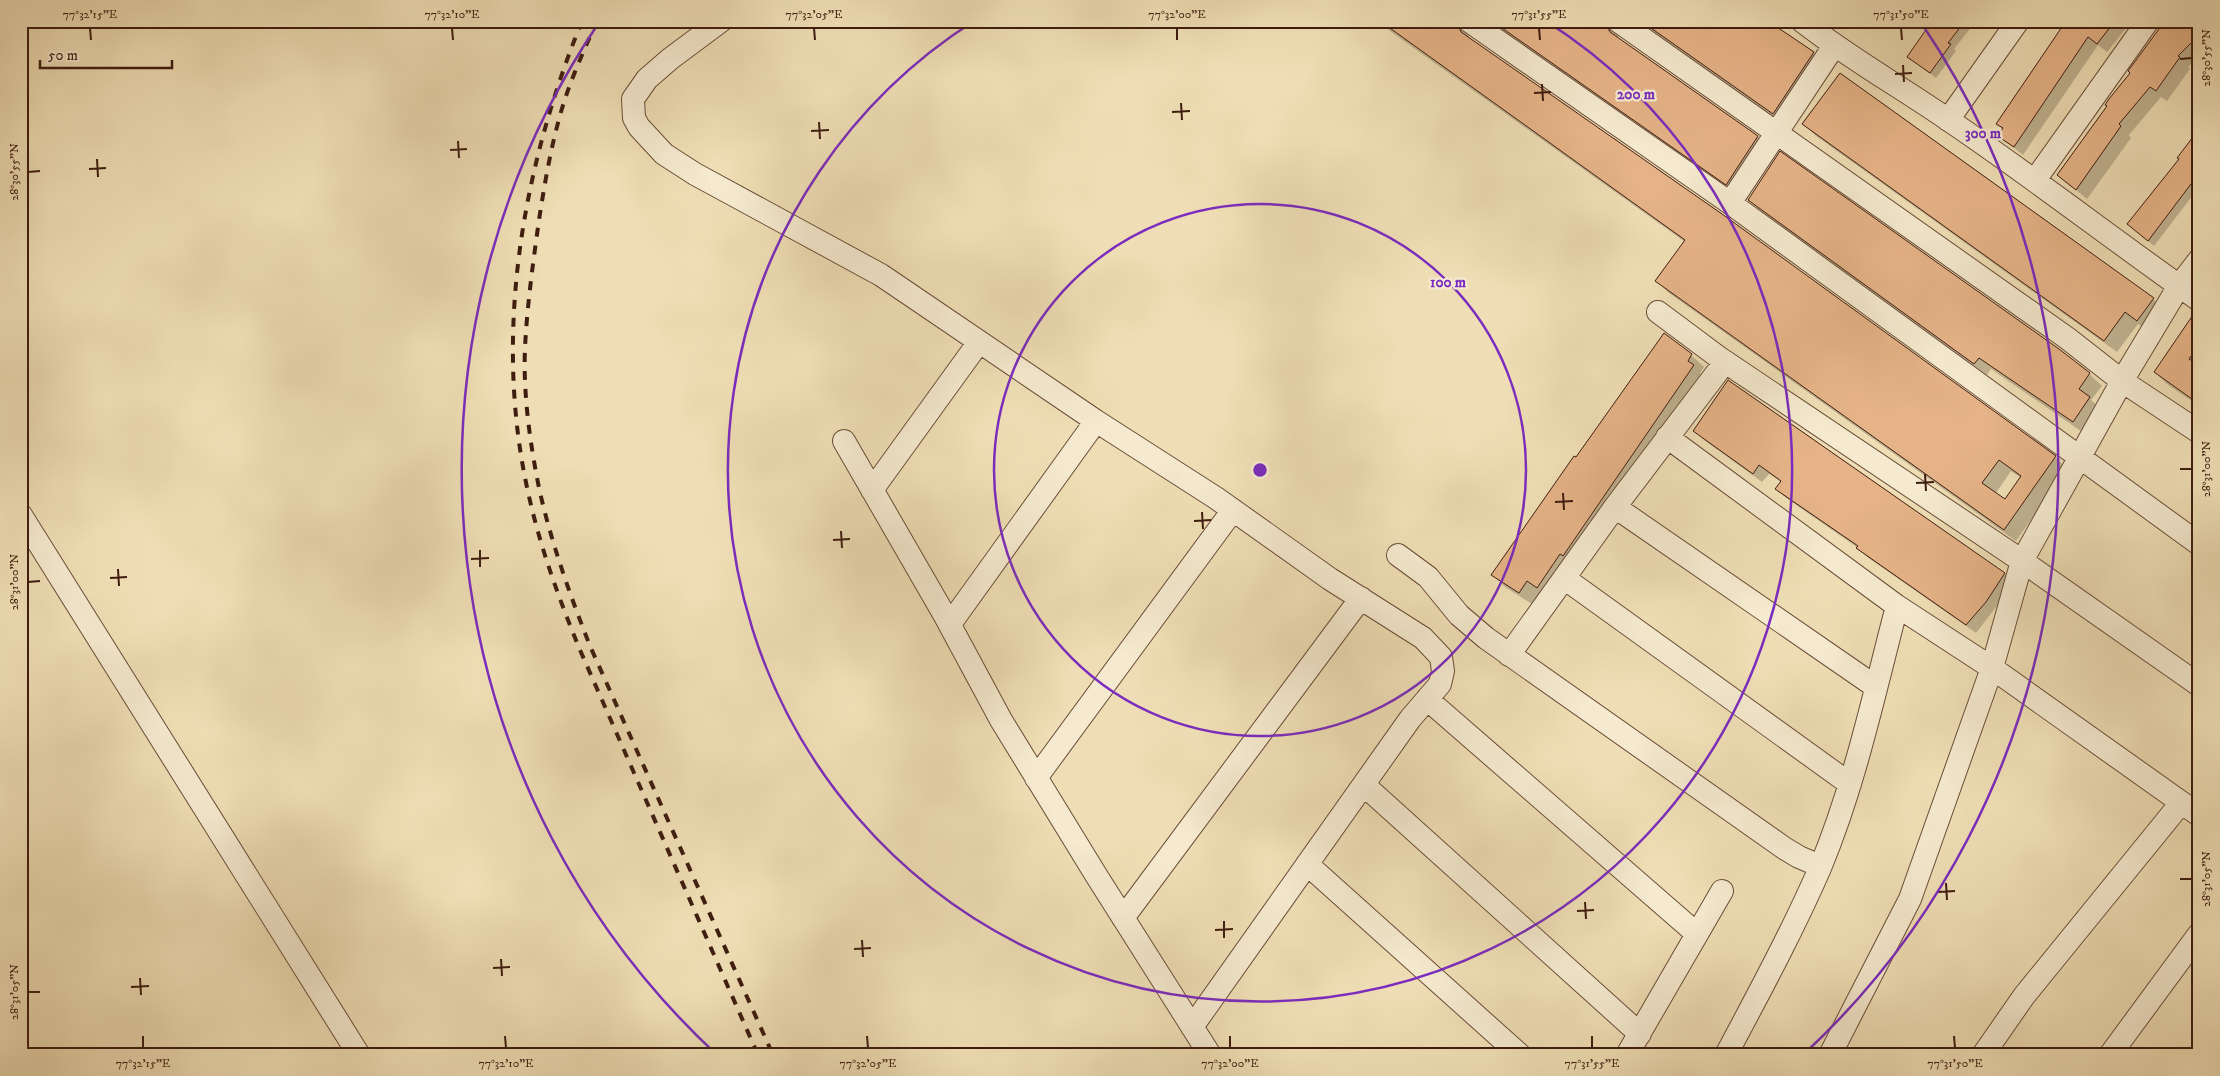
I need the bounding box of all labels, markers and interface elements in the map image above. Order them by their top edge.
text: 77°32'15"E [63,7,118,22]
text: 77°32'10"E [424,7,480,22]
text: 77°32'05"E [786,7,843,22]
text: 77°32'00"E [1148,7,1206,22]
text: 77°31'55"E [1512,7,1567,22]
text: 77°31'50"E [1873,7,1929,22]
text: 28°30'55"N [2199,29,2214,87]
scale bar [40,38,172,70]
text: 50 m [48,46,78,65]
text: 200 m [1617,85,1656,104]
text: 300 m [1965,124,2002,143]
text: 28°30'55"N [7,143,22,201]
text: 100 m [1430,273,1467,292]
text: 28°31'00"N [2199,441,2214,497]
centre of rings [1251,461,1269,479]
text: 28°31'00"N [7,554,22,610]
text: 28°31'05"N [2199,851,2214,907]
text: 28°31'05"N [7,964,22,1020]
text: 77°32'15"E [116,1056,171,1071]
text: 77°32'10"E [478,1056,534,1071]
text: 77°32'05"E [840,1056,897,1071]
text: 77°32'00"E [1201,1056,1259,1071]
text: 77°31'55"E [1565,1056,1620,1071]
text: 77°31'50"E [1927,1056,1983,1071]

